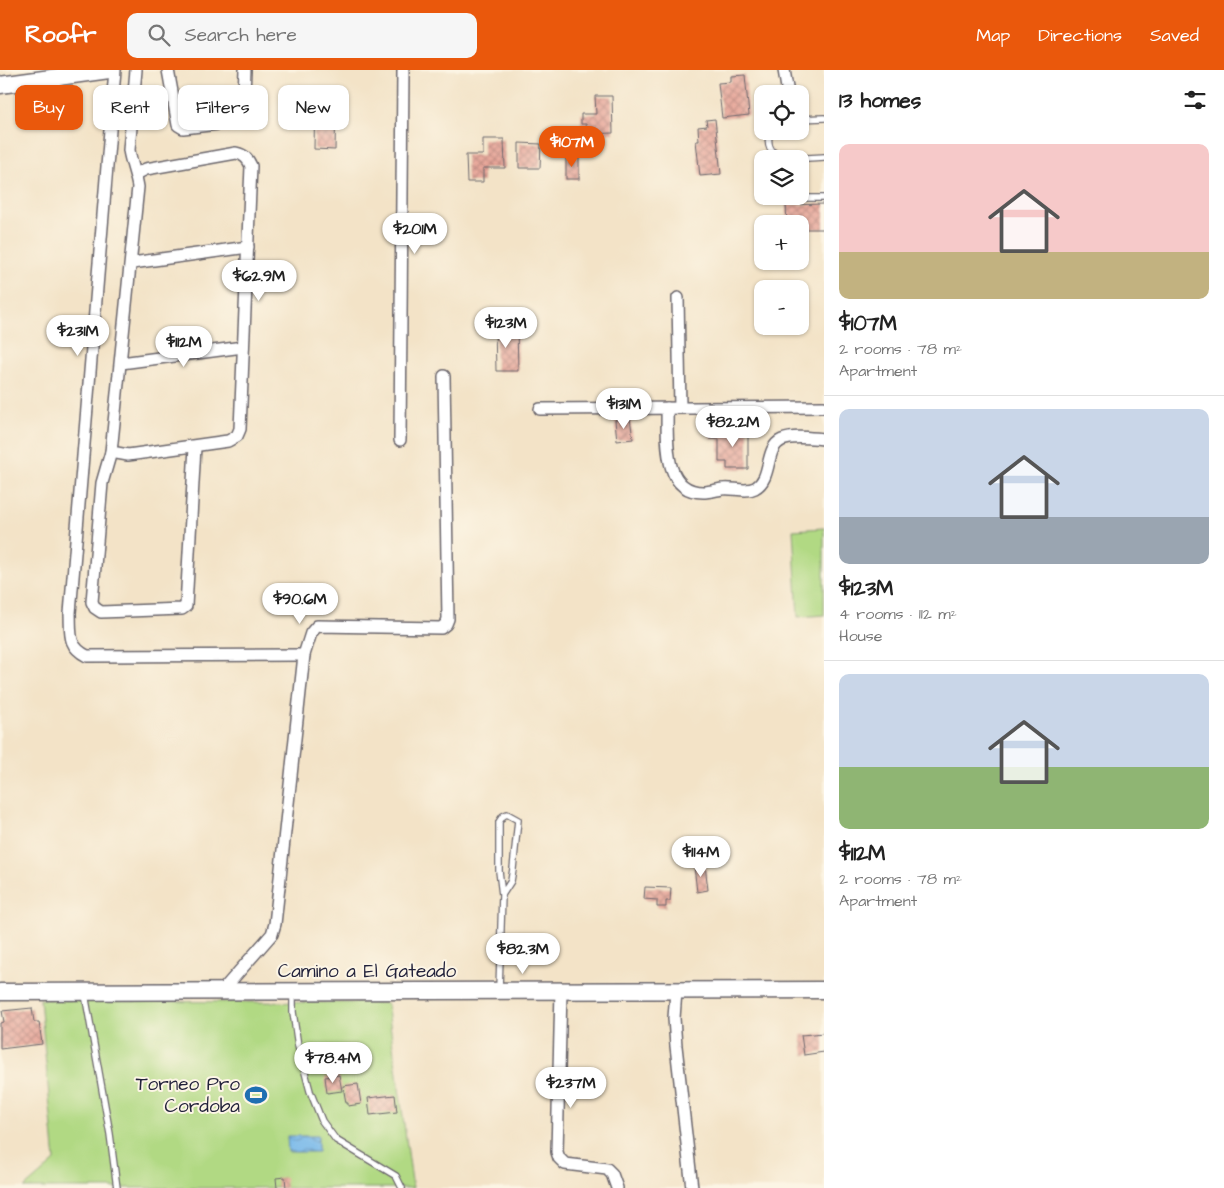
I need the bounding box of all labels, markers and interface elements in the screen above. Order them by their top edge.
search box [127,13,477,58]
text: Roofr [25,18,97,52]
icon: search [145,21,173,49]
text: Search here [185,22,297,49]
text: Map [976,23,1010,48]
text: Directions [1038,23,1122,48]
text: Saved [1150,23,1199,48]
chip: Buy [15,85,83,130]
chip: Rent [93,85,168,130]
chip: Filters [178,85,268,130]
chip: New [278,85,349,130]
map controls [754,85,809,335]
button: locate [754,85,809,140]
text: 13 homes [839,86,921,115]
icon: filters [1181,86,1209,114]
pin: $107M [537,126,607,168]
text: $107M [550,131,594,153]
button: layers [754,150,809,205]
icon: home [979,176,1069,266]
pin: $201M [380,212,450,255]
button: + [754,215,809,270]
text: $201M [393,218,437,240]
pin: $62.9M [218,260,300,302]
text: $62.9M [233,265,285,287]
button: − [754,280,809,335]
pin: $123M [471,306,541,349]
text: $107M [839,309,897,338]
text: $123M [485,312,527,334]
pin: $231M [43,314,113,357]
text: $231M [57,320,99,342]
pin: $112M [149,326,219,368]
text: $112M [166,331,202,353]
text: 2 rooms · 78 m² [839,338,962,360]
text: Apartment [839,360,917,382]
pin: $131M [589,388,659,430]
text: $131M [607,393,641,415]
pin: $82.2M [692,406,774,448]
text: $82.2M [706,411,760,433]
icon: home [979,442,1069,532]
text: $123M [839,574,893,603]
pin: $90.6M [259,582,341,625]
text: $90.6M [273,588,327,610]
text: 4 rooms · 112 m² [839,603,957,625]
text: House [839,625,883,647]
icon: home [979,707,1069,797]
pin: $114M [666,836,736,878]
text: $112M [839,839,885,868]
text: $114M [682,841,720,863]
text: 2 rooms · 78 m² [839,868,962,890]
text: Apartment [839,890,917,912]
pin: $82.3M [482,932,564,975]
text: $82.3M [497,938,549,960]
street label: Camino a El Gateado [278,958,457,985]
pin: $78.4M [292,1042,374,1084]
text: $78.4M [305,1047,361,1069]
pin: $237M [536,1066,606,1109]
place label: Torneo Pro Cordoba [136,1071,240,1120]
text: $237M [546,1072,596,1094]
sports icon: Torneo Pro Cordoba [243,1082,269,1108]

